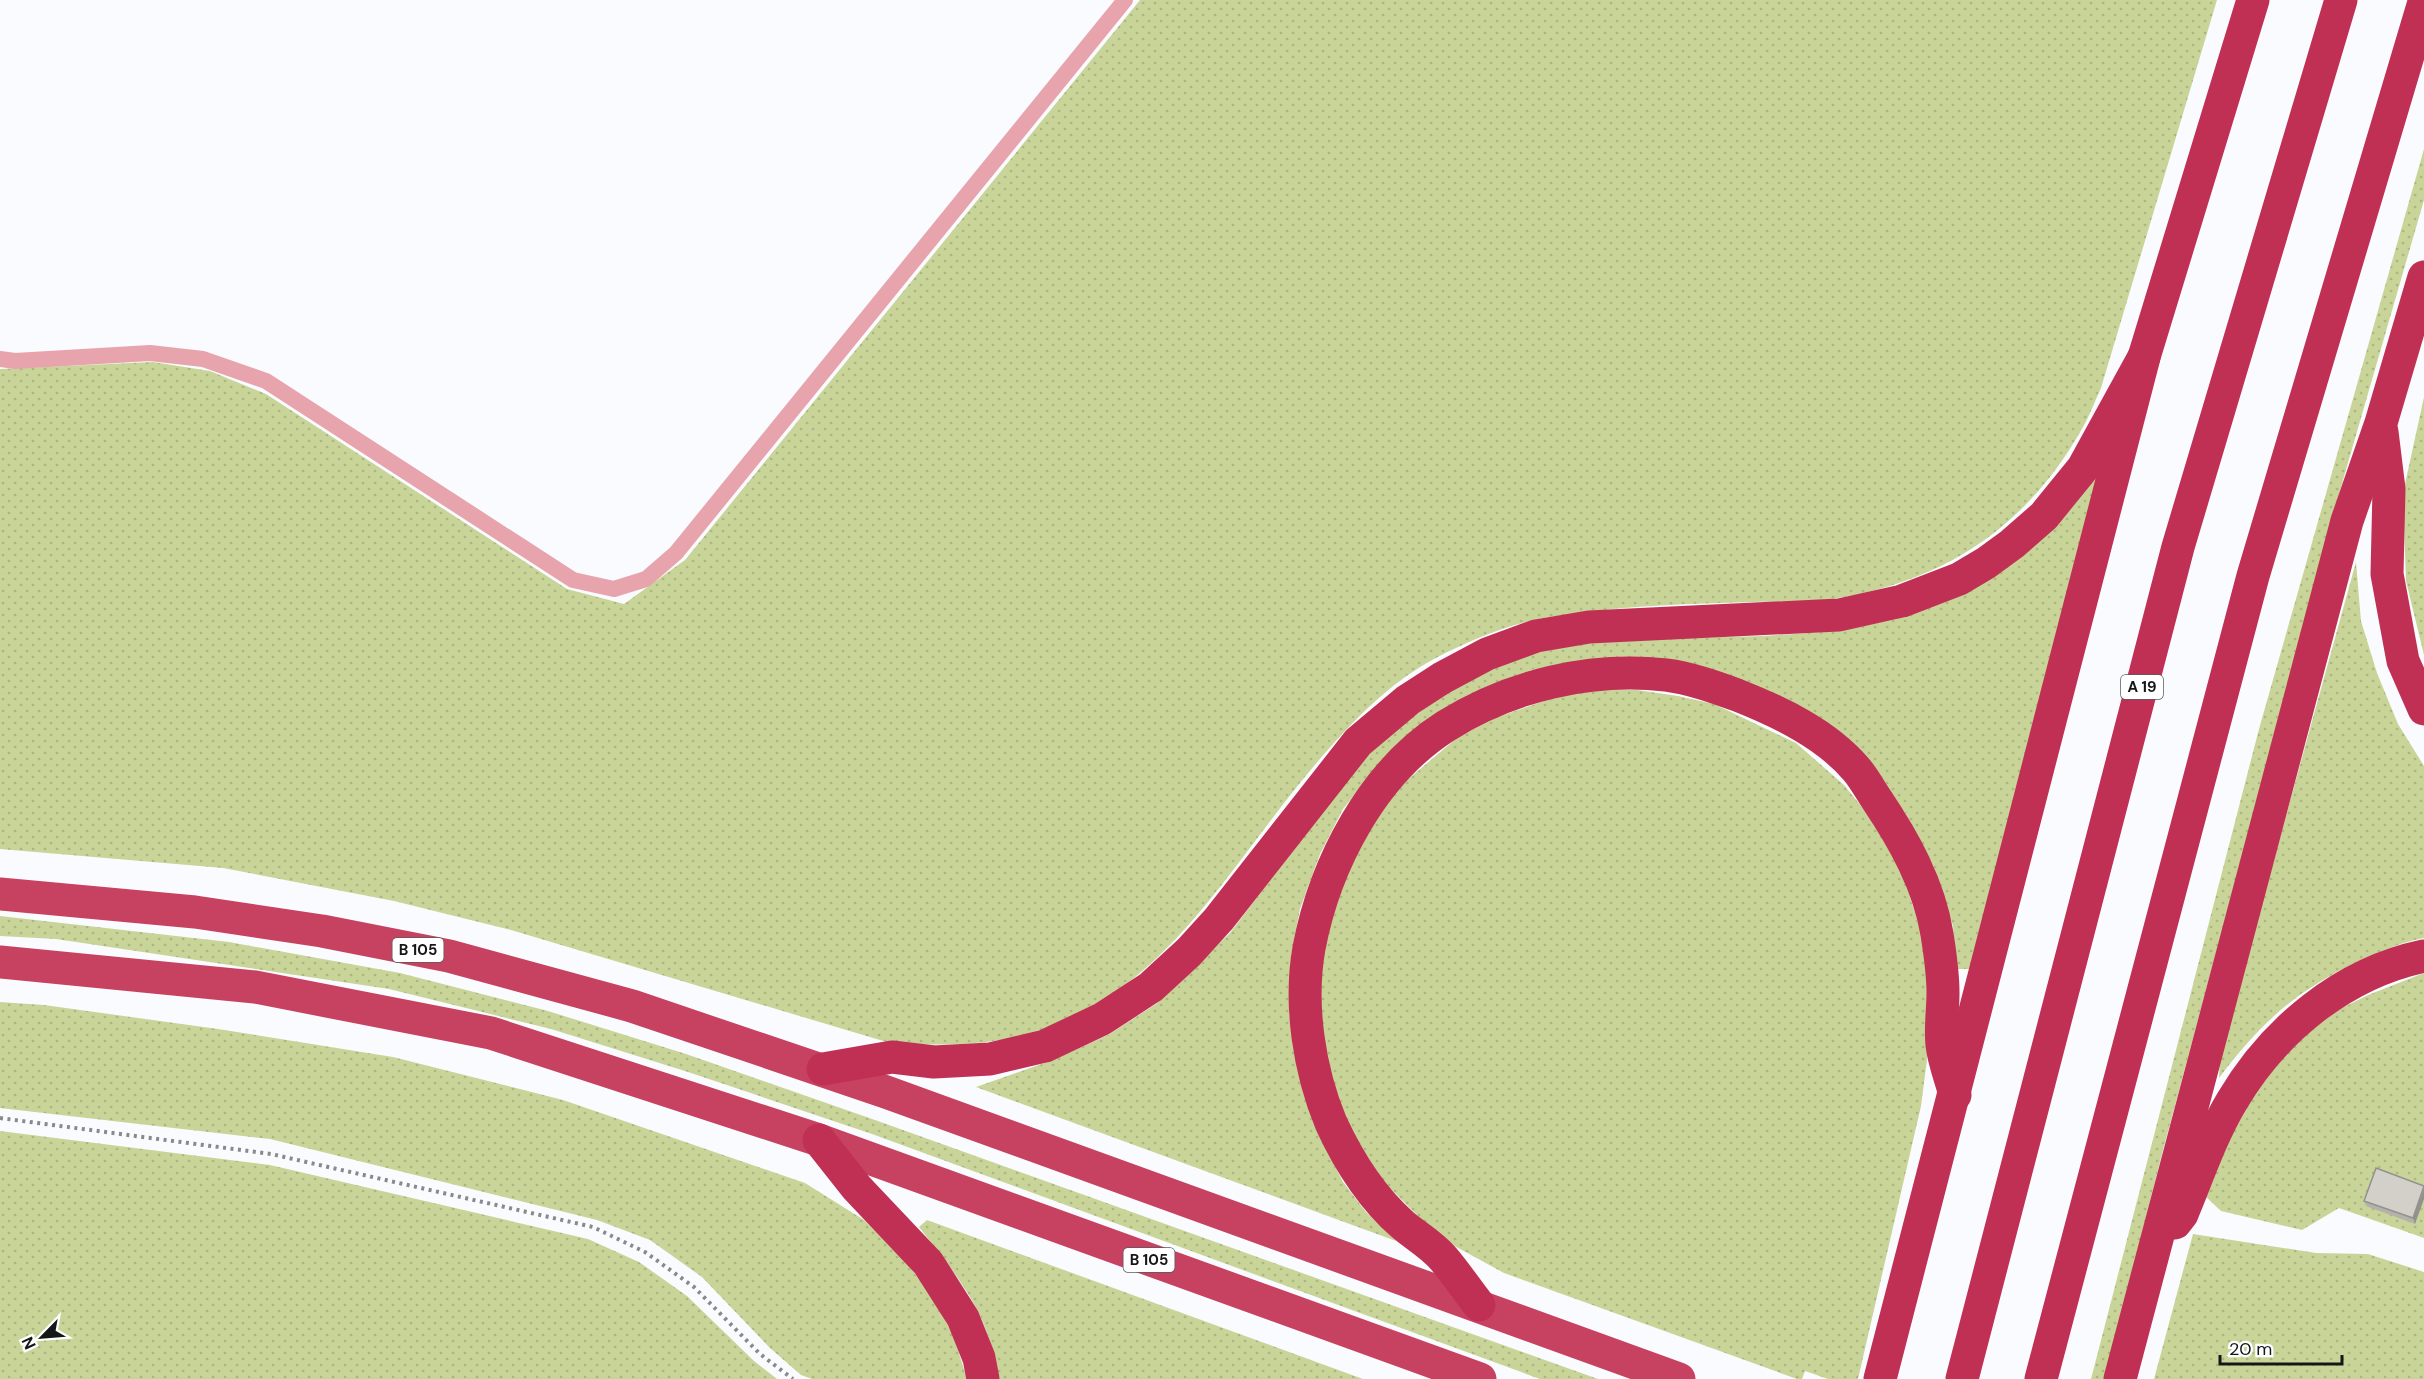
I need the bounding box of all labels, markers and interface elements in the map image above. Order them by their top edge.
road number: A 19 [2121,675,2163,699]
road number: B 105 [392,938,444,962]
road number: B 105 [1124,1248,1174,1272]
north arrow [12,1307,72,1367]
scale bar [2220,1328,2342,1366]
text: N [17,1333,41,1353]
text: 20 m [2229,1337,2272,1361]

